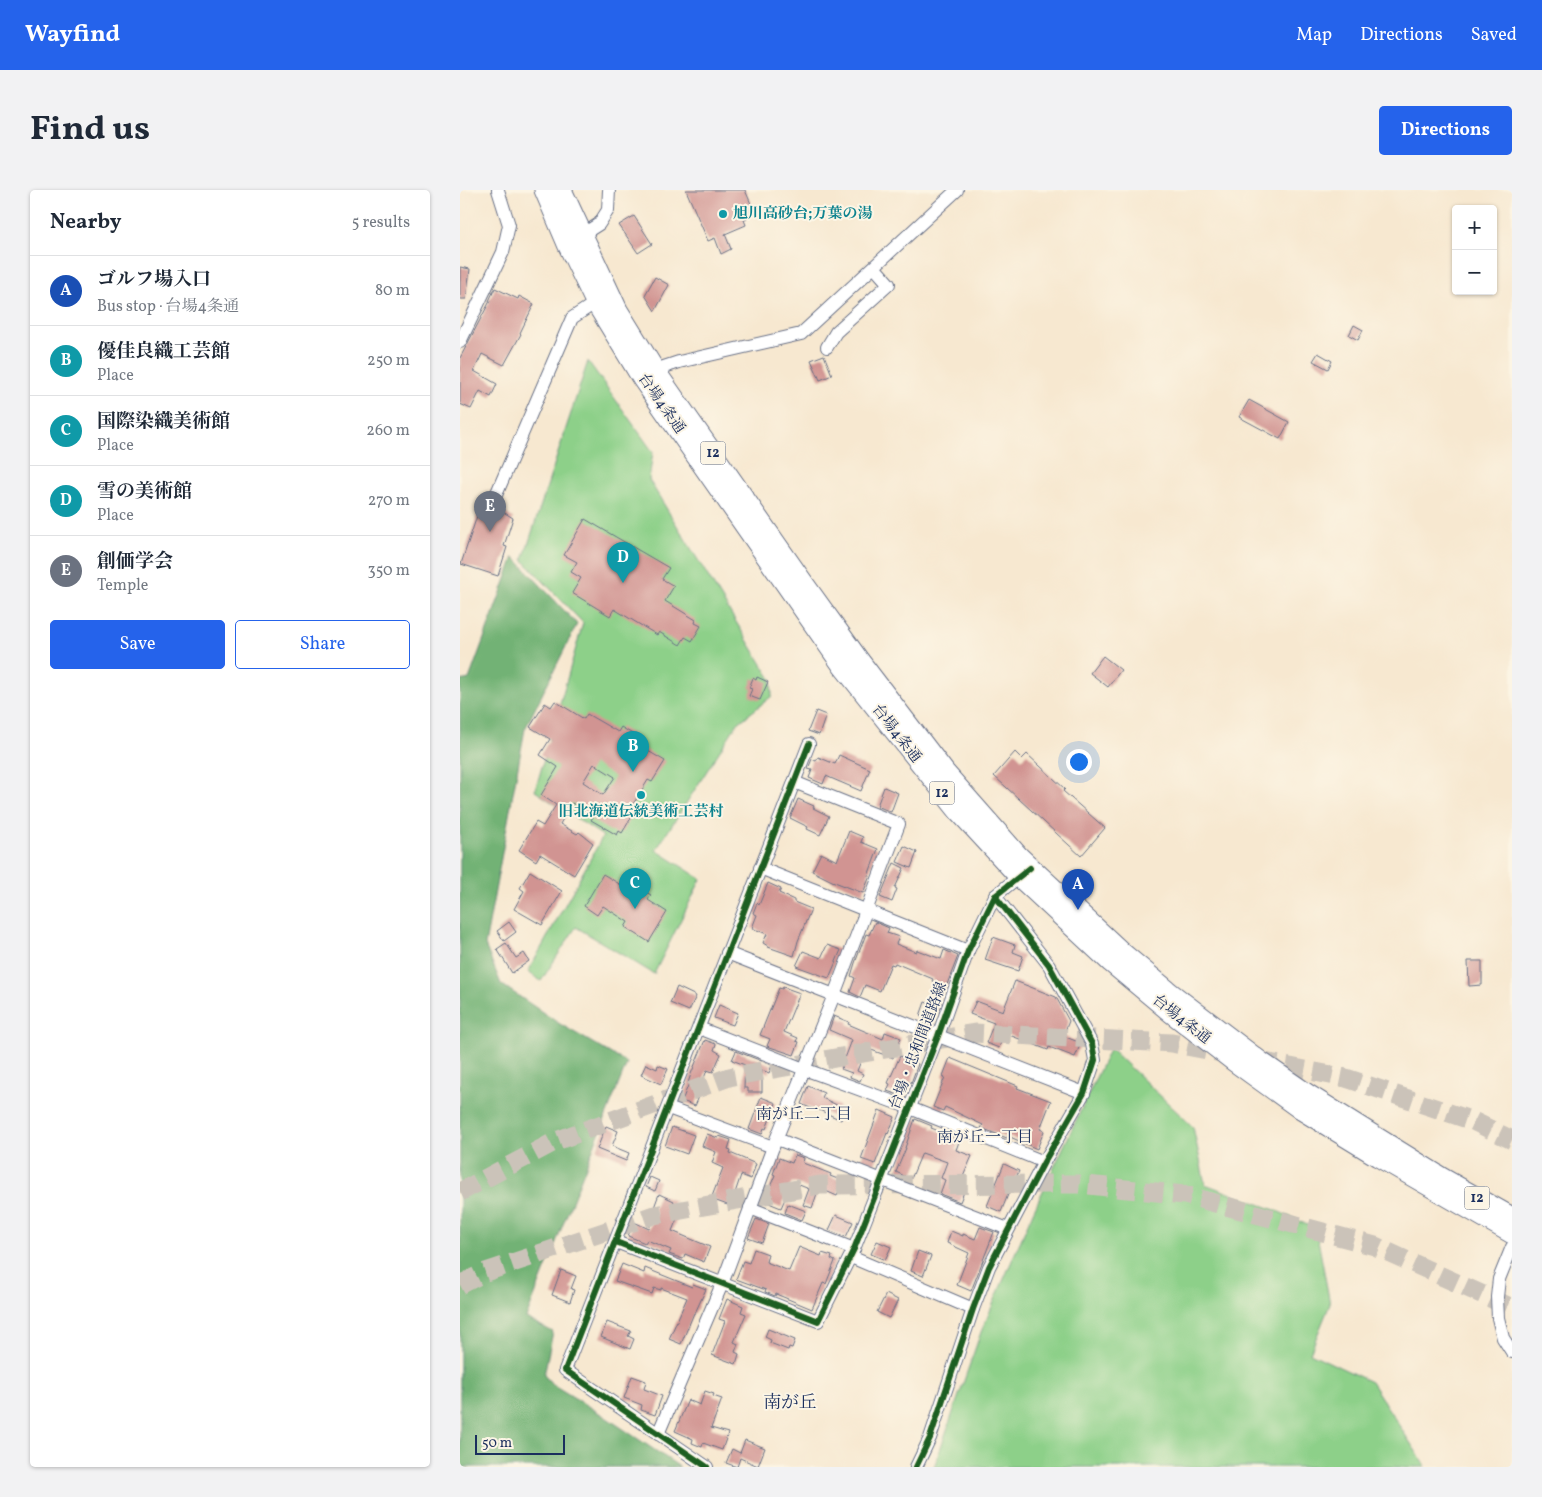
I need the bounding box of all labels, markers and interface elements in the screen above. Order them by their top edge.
text: Wayfind [25,18,120,52]
text: Map [1296,23,1332,48]
text: Directions [1360,23,1443,48]
text: Saved [1471,23,1517,48]
text: Find us [30,106,150,154]
button: Directions [1379,106,1512,155]
place label: 旭川高砂台;万葉の湯 [733,204,872,225]
map controls [1452,205,1497,295]
button: + [1452,205,1497,250]
text: Nearby [50,208,121,237]
marker: 旭川高砂台;万葉の湯 [717,208,729,220]
text: 5 results [352,212,410,234]
button: − [1452,250,1497,295]
text: ゴルフ場入口 [97,267,211,293]
text: A [60,280,72,302]
text: 80 m [375,280,410,302]
text: Bus stop · 台場4条通 [97,296,239,318]
text: 優佳良織工芸館 [97,339,230,365]
text: B [61,350,71,372]
text: 250 m [367,350,410,372]
text: Place [97,365,134,387]
street label: 台場4条通 [633,370,689,438]
text: 国際染織美術館 [97,409,230,435]
text: C [61,420,71,442]
text: 260 m [366,420,410,442]
text: Place [97,435,134,457]
road number: 12 [700,442,726,464]
text: 雪の美術館 [97,479,192,505]
text: D [60,490,72,512]
text: 270 m [368,490,410,512]
pin: E [474,491,506,532]
text: Place [97,505,134,527]
pin: D [607,542,639,583]
text: 創価学会 [97,549,173,575]
text: E [61,560,71,582]
text: 350 m [367,560,410,582]
text: Temple [97,575,148,597]
button: Save [50,620,225,669]
button: Share [235,620,410,669]
street label: 台場4条通 [866,700,926,768]
pin: B [617,731,649,772]
your location [1066,749,1092,775]
road number: 12 [930,782,954,804]
marker: 旧北海道伝統美術工芸村 [635,789,647,801]
place label: 旧北海道伝統美術工芸村 [558,802,724,823]
pin: C [619,868,651,909]
pin: A [1062,869,1094,910]
street label: 台場・忠和間道路線 [885,979,953,1113]
street label: 台場4条通 [1147,990,1215,1050]
district label: 南が丘二丁目 [756,1104,852,1126]
district label: 南が丘一丁目 [937,1127,1033,1149]
road number: 12 [1464,1186,1490,1210]
district label: 南が丘 [763,1391,817,1416]
scale bar [475,1432,565,1455]
text: 50 m [482,1434,512,1453]

